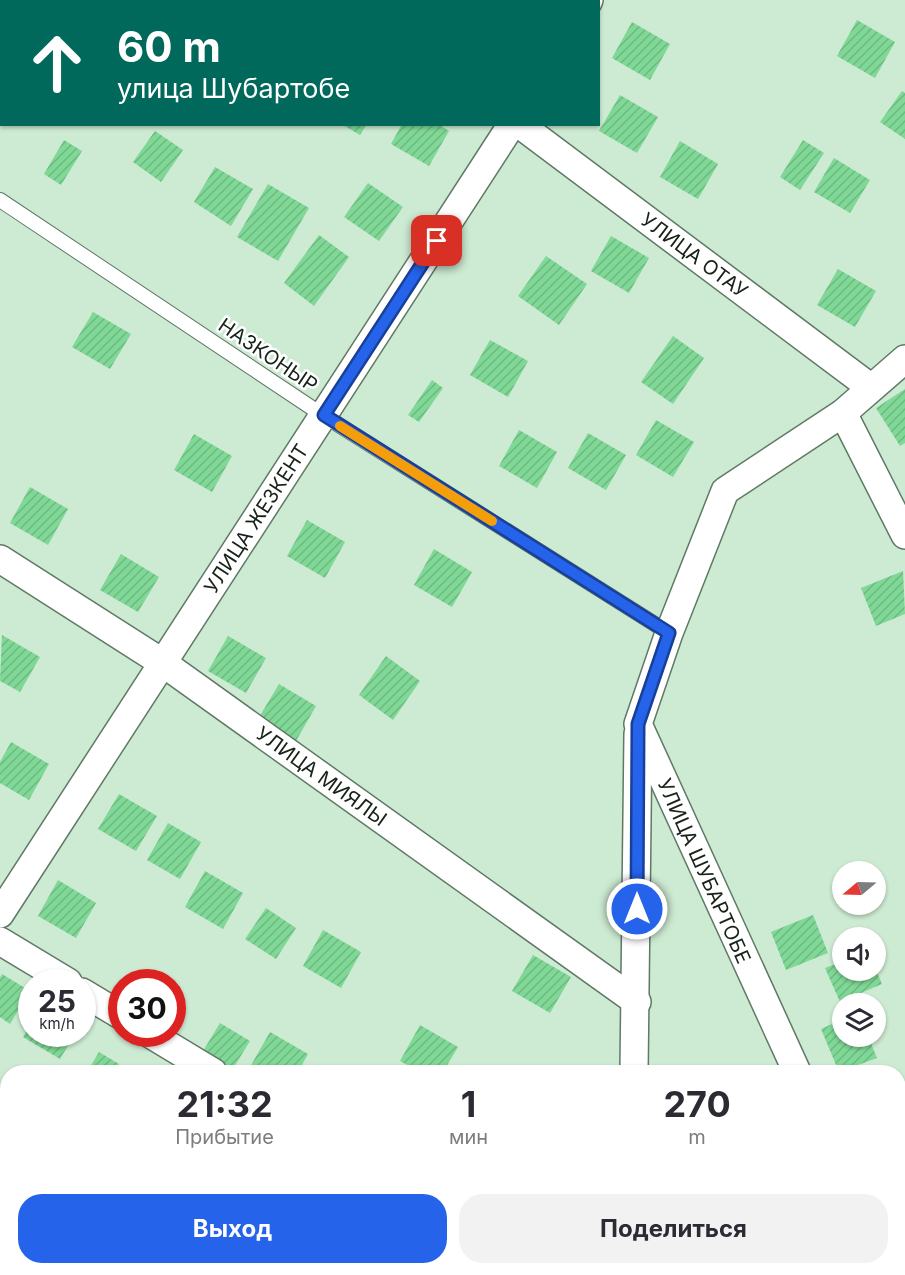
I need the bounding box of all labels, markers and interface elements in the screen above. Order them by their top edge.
text: 60 m [117,21,221,72]
icon: ahead [18,24,96,102]
text: улица Шубартобе [117,72,350,105]
street label: УЛИЦА ОТАУ [636,208,753,303]
pin [411,215,462,266]
icon: arrive [420,224,453,257]
street label: НАЗКОНЫР [214,313,322,397]
street label: УЛИЦА ЖЕЗКЕНТ [199,439,313,598]
street label: УЛИЦА МИЯЛЫ [251,721,391,831]
street label: УЛИЦА ШУБАРТОБЕ [652,775,756,967]
north arrow [832,861,886,915]
map controls [832,861,886,1047]
position arrow [605,877,669,941]
button: sound [832,927,886,981]
speed limit sign: 30 [108,969,186,1047]
text: 25 [38,983,76,1019]
button: layers [832,993,886,1047]
text: km/h [39,1014,75,1033]
text: 21:32 [176,1082,273,1126]
text: 1 [461,1082,476,1126]
text: 270 [663,1082,731,1126]
text: Прибытие [175,1125,274,1149]
text: мин [449,1125,488,1149]
text: m [688,1125,706,1149]
button: Выход [18,1194,447,1263]
button: Поделиться [459,1194,888,1263]

